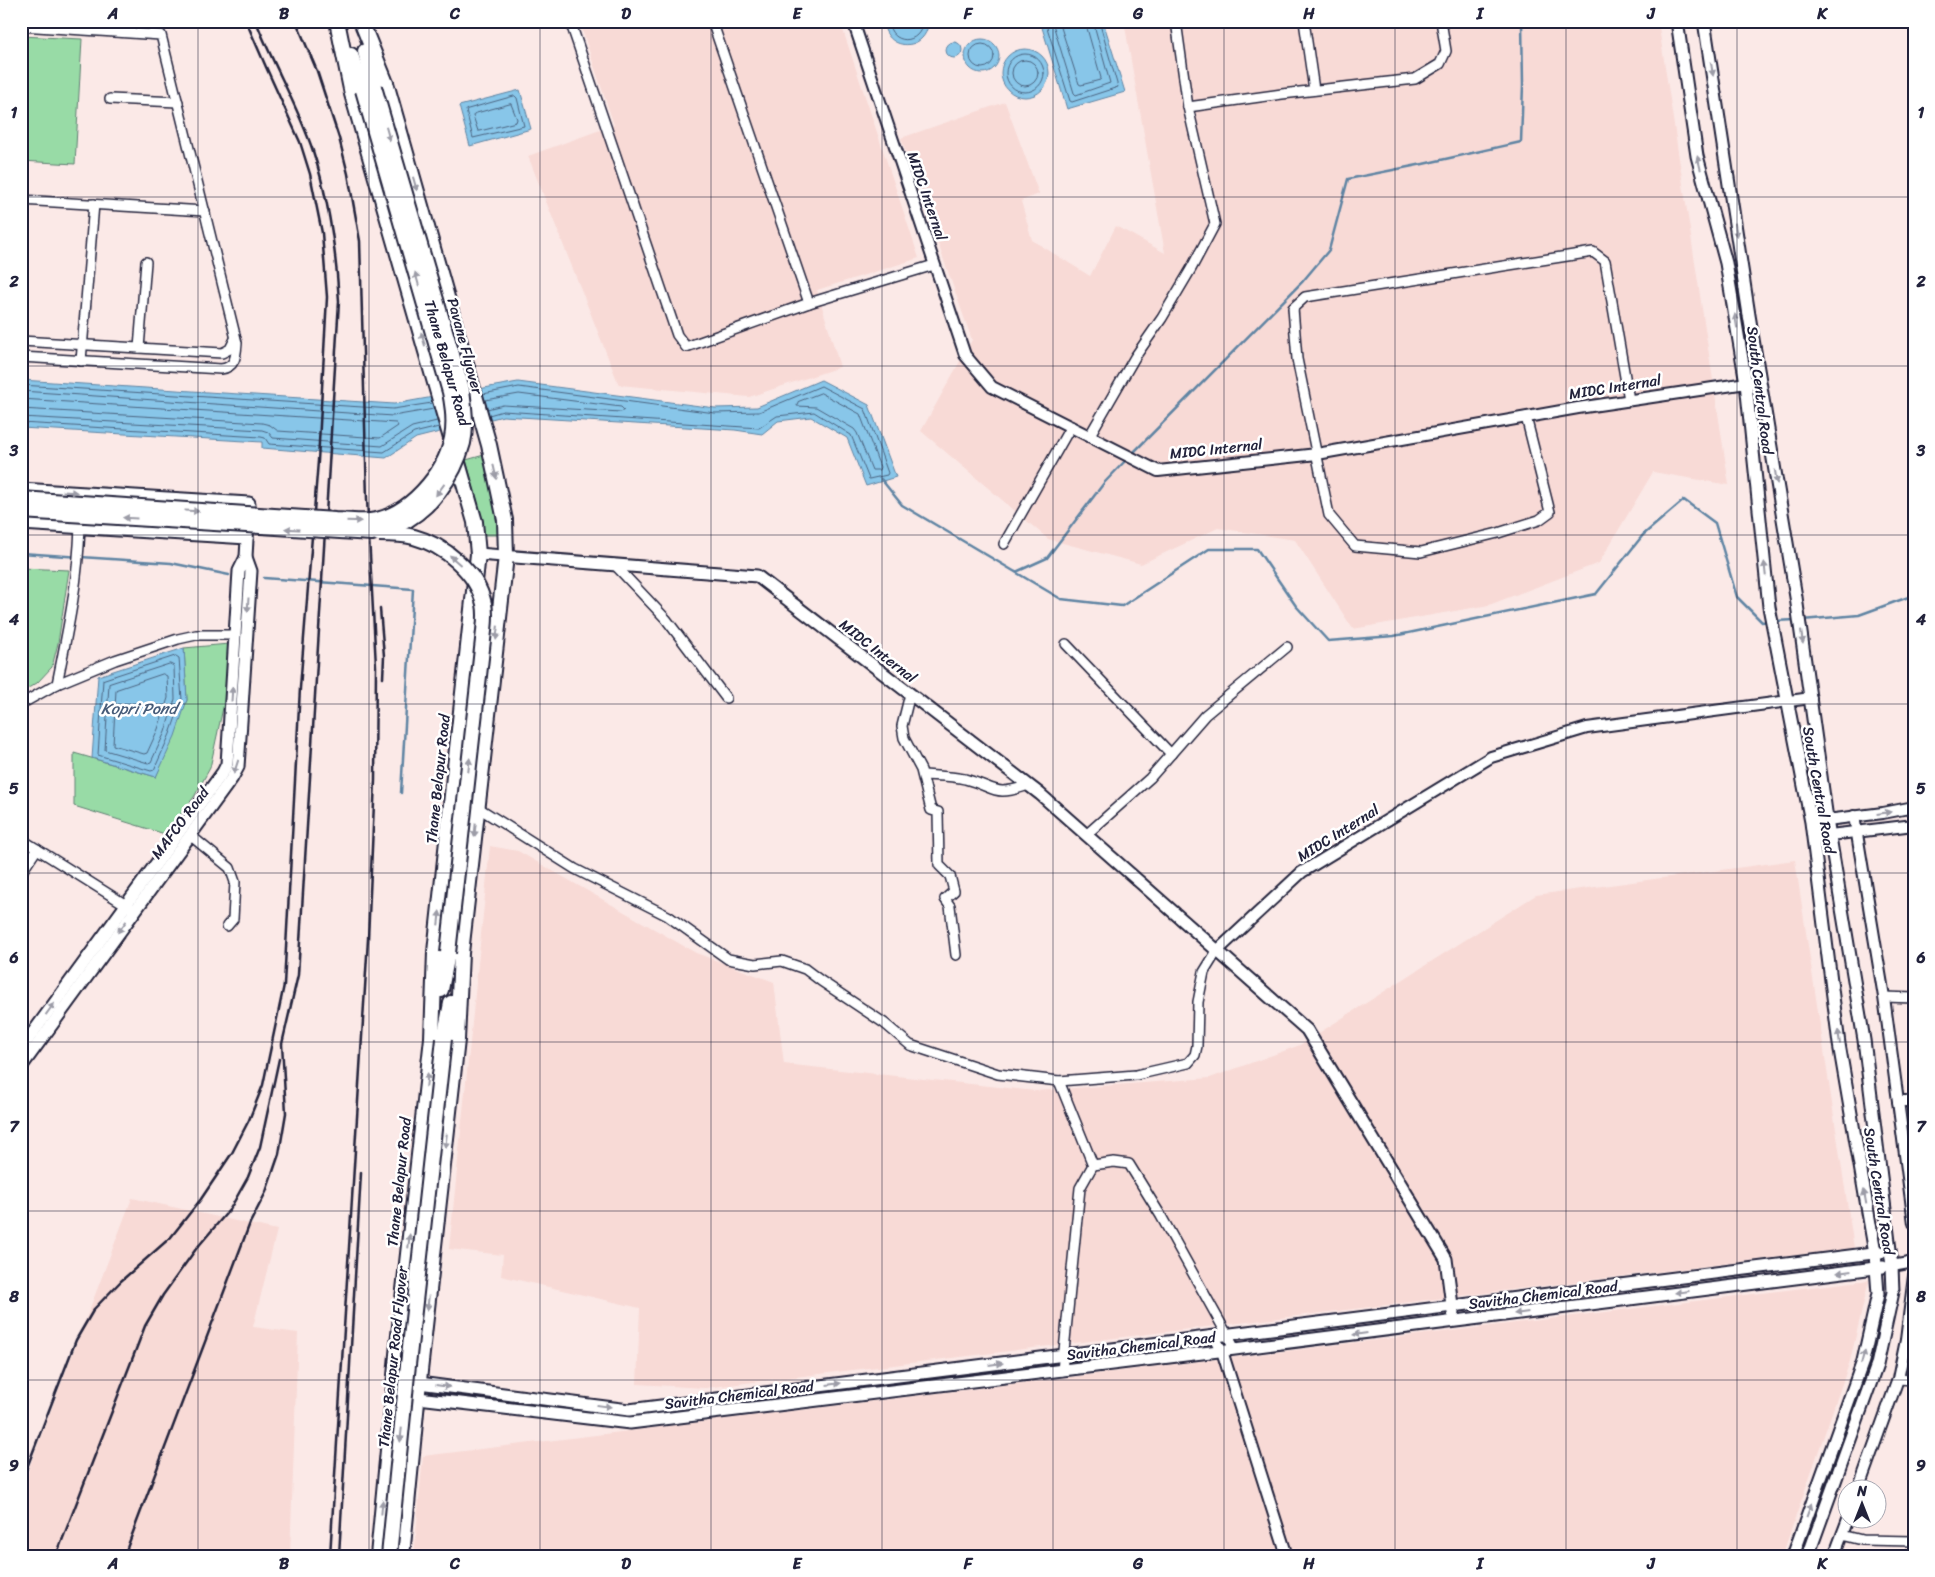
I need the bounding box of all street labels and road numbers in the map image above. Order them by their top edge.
street label: MIDC Internal [900,148,955,245]
street label: Pavane Flyover [440,295,491,398]
street label: Thane Belapur Road [417,297,478,430]
street label: South Central Road [1739,325,1781,457]
street label: MIDC Internal [1567,367,1664,407]
street label: MIDC Internal [1168,431,1264,467]
street label: MIDC Internal [833,612,923,690]
street label: Thane Belapur Road [418,712,458,845]
street label: South Central Road [1795,724,1843,857]
street label: MAFCO Road [144,780,217,865]
street label: MIDC Internal [1292,797,1385,869]
street label: Thane Belapur Road [379,1115,419,1248]
street label: South Central Road [1856,1125,1902,1258]
street label: Thane Belapur Road Flyover [371,1264,416,1449]
street label: Savitha Chemical Road [1467,1273,1620,1317]
street label: Savitha Chemical Road [1065,1324,1218,1368]
street label: Savitha Chemical Road [663,1373,816,1417]

